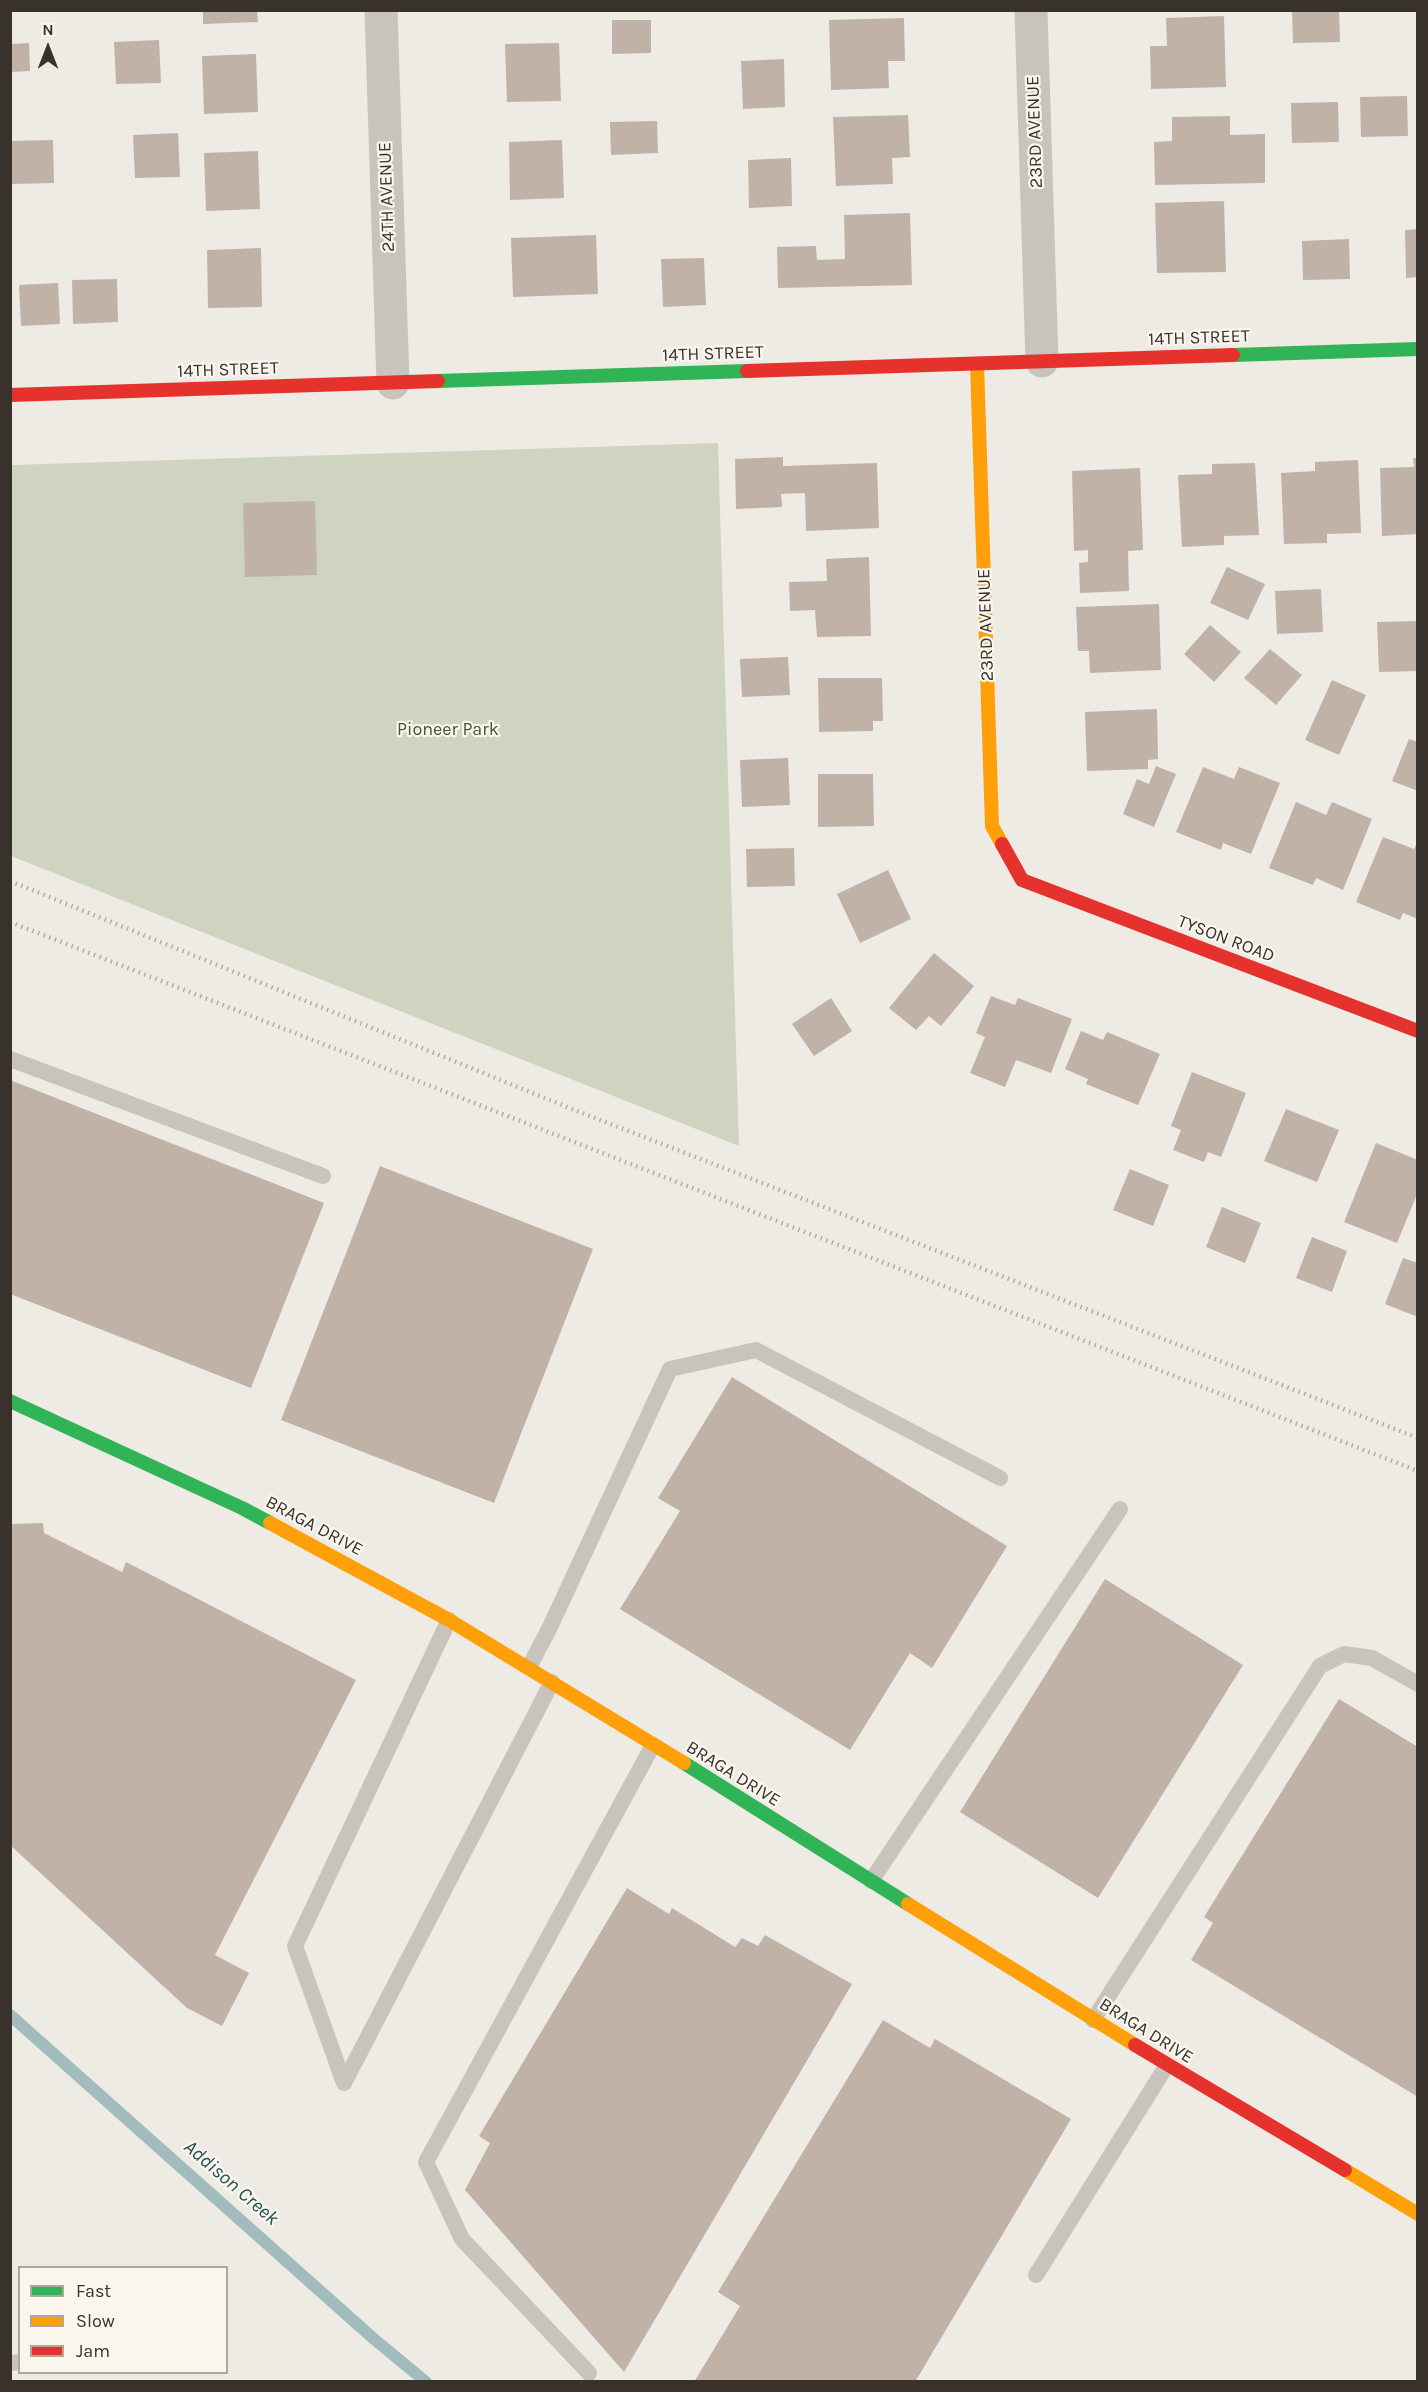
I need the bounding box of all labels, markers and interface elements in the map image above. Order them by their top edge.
north arrow [18,18,78,78]
text: N [42,20,54,39]
street label: 23RD AVENUE [1022,75,1048,189]
street label: 24TH AVENUE [374,142,400,252]
street label: 14TH STREET [1148,325,1250,351]
street label: 14TH STREET [662,341,764,367]
street label: 14TH STREET [177,357,279,383]
street label: 23RD AVENUE [973,568,999,682]
park label: Pioneer Park [397,719,499,741]
street label: TYSON ROAD [1174,911,1278,967]
street label: BRAGA DRIVE [262,1491,366,1561]
street label: BRAGA DRIVE [682,1737,784,1811]
street label: BRAGA DRIVE [1095,1994,1197,2068]
water label: Addison Creek [179,2135,283,2231]
legend [18,2266,228,2374]
text: Fast [76,2280,111,2302]
text: Slow [76,2310,115,2332]
text: Jam [76,2340,110,2362]

